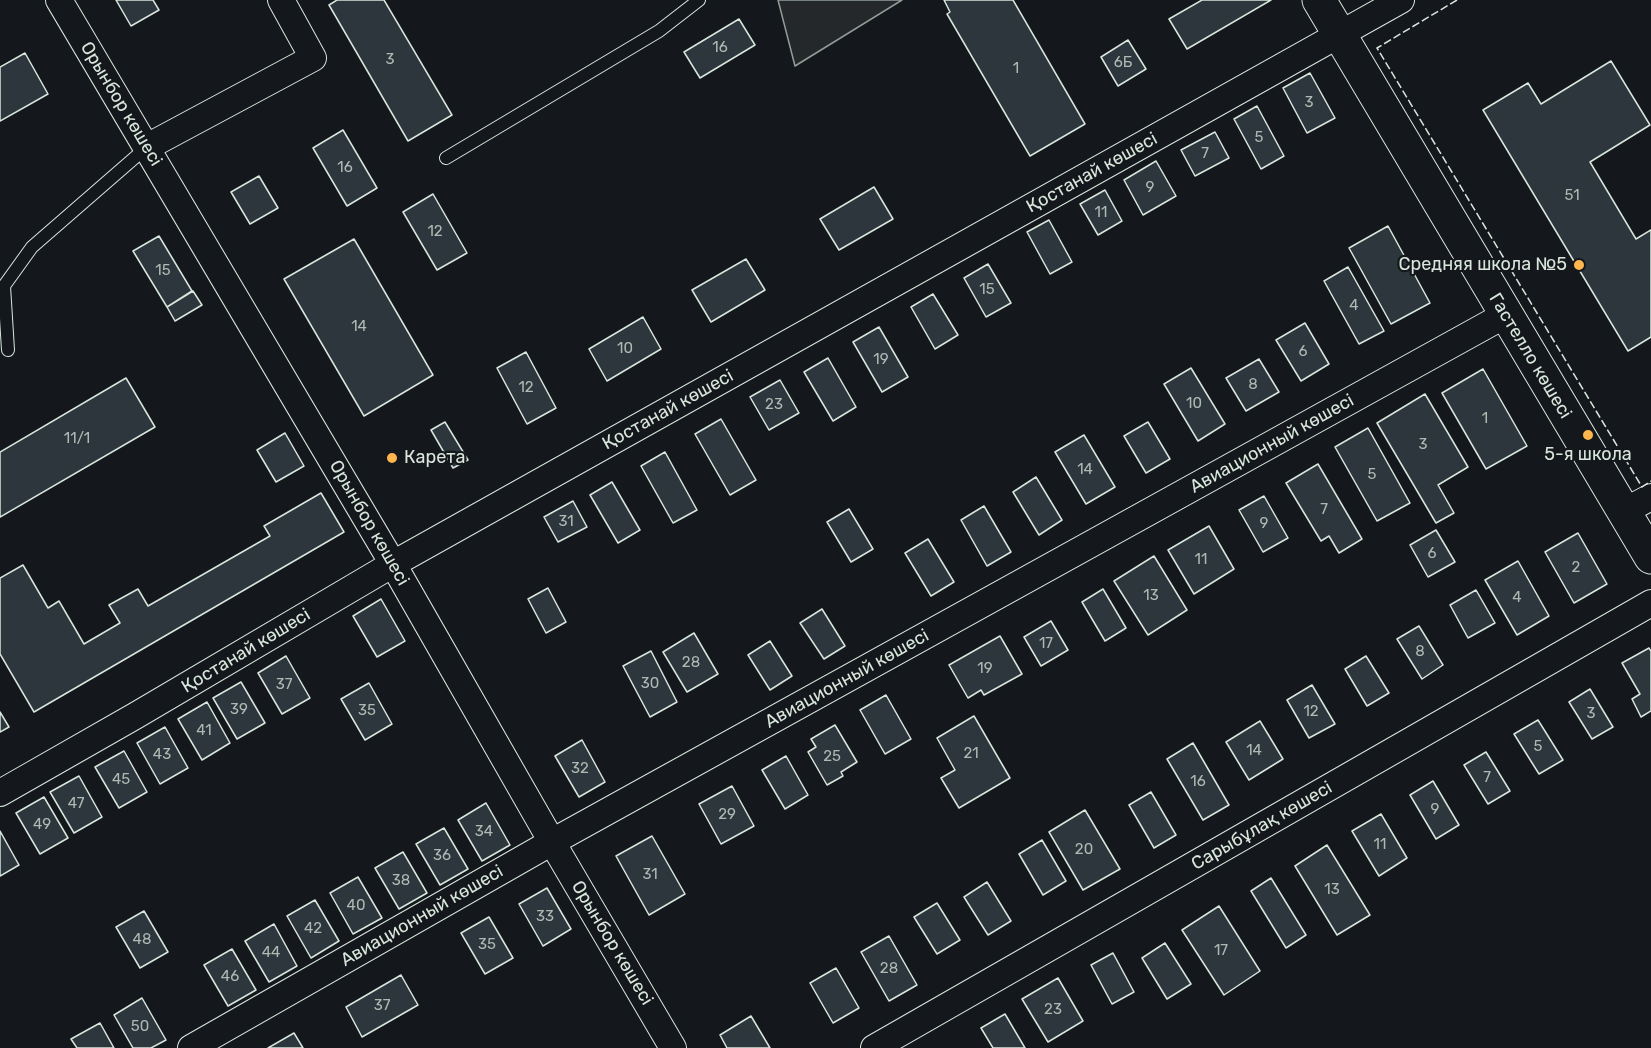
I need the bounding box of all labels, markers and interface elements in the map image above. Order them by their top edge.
street label: Орынбор көшесі [75,38,167,170]
house number: 16 [712,39,728,57]
house number: 3 [385,51,395,69]
house number: 6Б [1114,54,1132,72]
house number: 1 [1013,60,1019,78]
house number: 3 [1304,94,1314,112]
street label: Қостанай көшесі [1023,128,1161,218]
house number: 5 [1255,129,1263,147]
house number: 7 [1201,145,1209,163]
house number: 16 [337,159,353,177]
house number: 9 [1146,179,1154,197]
house number: 51 [1564,187,1580,205]
house number: 11 [1095,204,1107,222]
house number: 12 [427,223,443,241]
place label: Средняя школа №5 [1399,254,1567,276]
marker: Средняя школа №5 [1572,258,1586,272]
house number: 15 [155,262,171,280]
house number: 15 [979,281,995,299]
street label: Гастелло көшесі [1484,289,1576,423]
house number: 4 [1349,297,1359,315]
house number: 14 [351,318,367,336]
house number: 10 [617,340,633,358]
house number: 6 [1298,343,1308,361]
house number: 19 [873,351,889,369]
street label: Қостанай көшесі [599,365,737,455]
house number: 8 [1248,376,1258,394]
house number: 12 [518,379,534,397]
street label: Авиационный көшесі [1186,390,1358,498]
house number: 10 [1186,395,1202,413]
house number: 23 [765,396,783,414]
house number: 1 [1482,410,1488,428]
marker: 5-я школа [1581,428,1595,442]
house number: 11/1 [64,430,90,448]
house number: 3 [1418,436,1428,454]
place label: 5-я школа [1544,444,1632,466]
place label: Карета [404,447,465,469]
marker: Карета [385,451,399,465]
street label: Орынбор көшесі [324,457,414,589]
house number: 14 [1077,461,1093,479]
house number: 5 [1368,466,1376,484]
house number: 7 [1320,501,1328,519]
house number: 31 [558,513,574,531]
house number: 9 [1260,515,1268,533]
house number: 6 [1427,545,1437,563]
house number: 11 [1195,551,1207,569]
house number: 2 [1572,559,1580,577]
house number: 13 [1143,587,1159,605]
house number: 4 [1512,589,1522,607]
street label: Қостанай көшесі [178,604,314,698]
street label: Авиационный көшесі [761,625,933,733]
house number: 17 [1039,635,1053,653]
house number: 8 [1415,643,1425,661]
house number: 28 [682,654,700,672]
house number: 19 [977,660,993,678]
house number: 30 [641,675,659,693]
house number: 37 [276,676,292,694]
house number: 39 [230,701,248,719]
house number: 35 [358,702,376,720]
house number: 12 [1303,703,1319,721]
house number: 3 [1586,705,1596,723]
house number: 41 [196,722,212,740]
house number: 5 [1534,738,1542,756]
house number: 14 [1246,742,1262,760]
house number: 21 [963,745,979,763]
house number: 43 [153,746,171,764]
house number: 25 [823,748,841,766]
house number: 32 [571,760,589,778]
house number: 7 [1483,769,1491,787]
house number: 45 [112,771,130,789]
house number: 16 [1190,773,1206,791]
street label: Сарыбұлақ көшесі [1188,777,1336,875]
house number: 47 [68,795,84,813]
house number: 9 [1431,801,1439,819]
house number: 29 [718,806,736,824]
house number: 49 [33,816,51,834]
house number: 34 [475,823,493,841]
house number: 11 [1374,836,1386,854]
house number: 20 [1075,841,1093,859]
house number: 36 [433,847,451,865]
street label: Авиационный көшесі [337,861,507,971]
house number: 31 [642,866,658,884]
house number: 38 [392,872,410,890]
street label: Орынбор көшесі [566,877,658,1009]
house number: 13 [1324,881,1340,899]
house number: 40 [347,897,365,915]
house number: 33 [536,908,554,926]
house number: 42 [304,920,322,938]
house number: 48 [133,931,151,949]
house number: 35 [478,936,496,954]
house number: 17 [1214,942,1228,960]
house number: 44 [262,944,280,962]
house number: 28 [880,960,898,978]
house number: 46 [221,968,239,986]
house number: 37 [374,997,390,1015]
house number: 23 [1044,1001,1062,1019]
house number: 50 [131,1018,149,1036]

